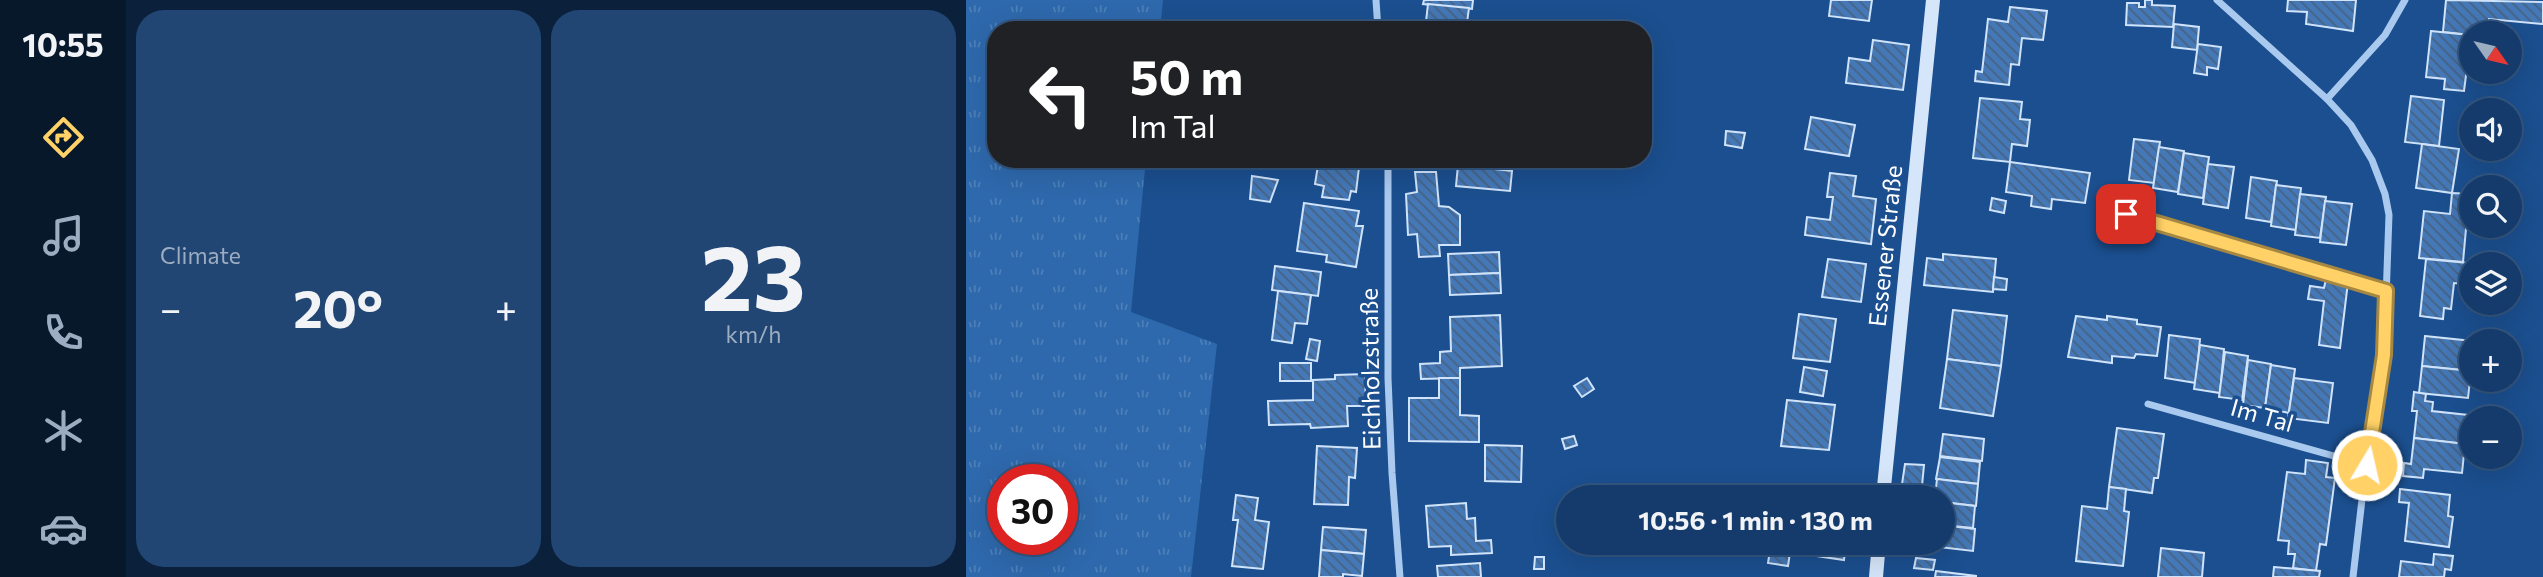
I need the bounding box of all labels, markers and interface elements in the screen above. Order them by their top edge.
north arrow [2459,21,2522,84]
map controls [2459,21,2522,469]
text: 10:55 [22,24,104,64]
text: 50 m [1130,45,1243,105]
icon: left [1015,49,1106,140]
button: sound [2459,98,2522,161]
text: Im Tal [1130,105,1216,145]
icon: directions [39,113,88,162]
street label: Essener Straße [1862,164,1907,328]
button: search [2459,175,2522,238]
pin [2096,184,2156,244]
icon: arrive [2107,195,2145,233]
icon: music [39,211,88,260]
text: 23 [701,218,806,330]
text: Climate [160,241,241,269]
button: layers [2459,252,2522,315]
text: 20° [293,275,383,339]
text: − [160,284,182,331]
text: + [495,284,517,331]
street label: Eichholzstraße [1354,288,1385,450]
icon: phone [39,308,88,357]
text: km/h [726,320,781,348]
button: + [2459,329,2522,392]
street label: Im Tal [2228,392,2297,437]
icon: climate [39,406,88,455]
button: − [2459,406,2522,469]
position arrow [2330,428,2404,502]
speed limit sign: 30 [987,464,1078,555]
icon: car [39,504,88,553]
text: 10:56 · 1 min · 130 m [1638,504,1873,535]

